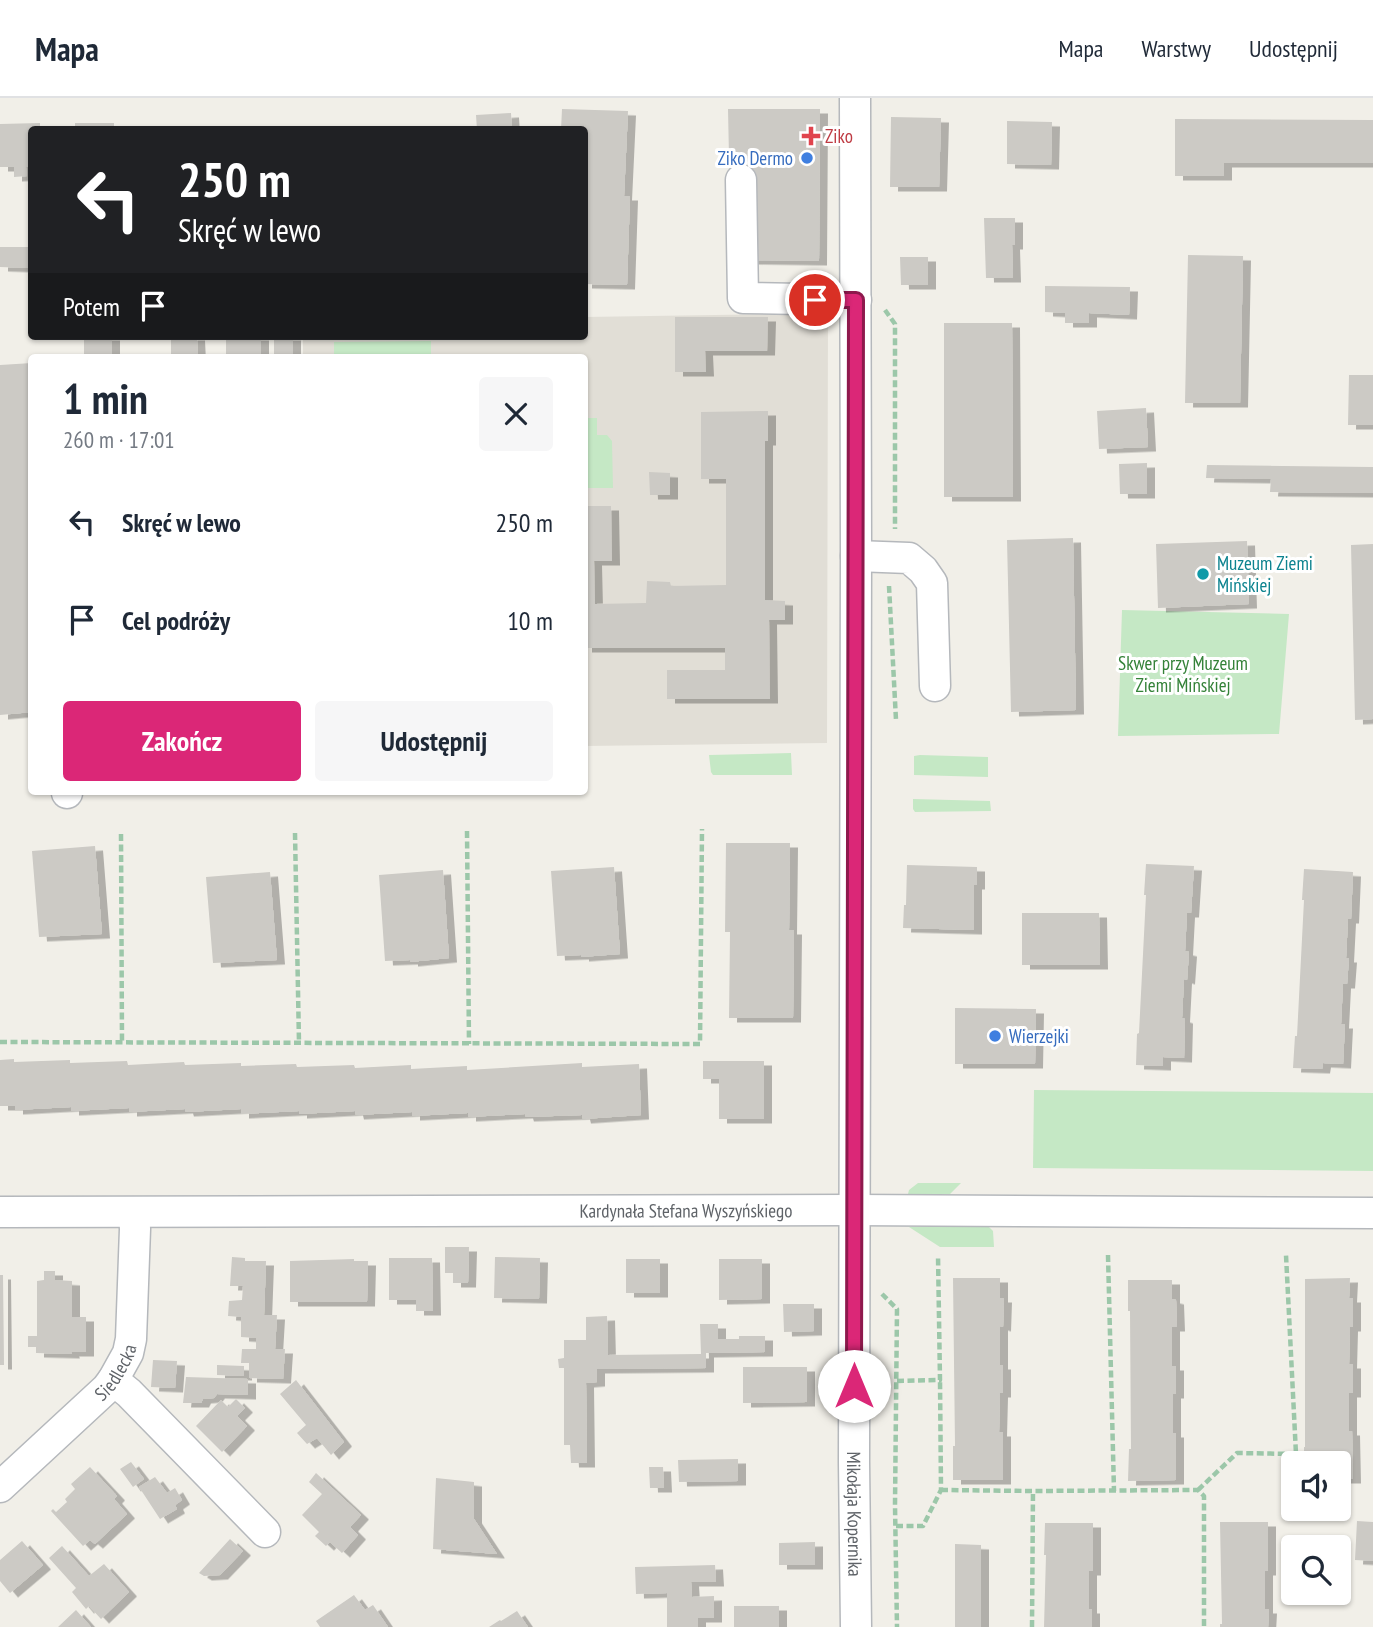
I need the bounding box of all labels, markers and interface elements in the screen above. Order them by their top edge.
text: Mapa [35,27,99,70]
text: Mapa [1059,33,1103,64]
text: Warstwy [1141,33,1211,64]
text: Udostępnij [1249,33,1338,64]
place label: Ziko [825,124,853,148]
marker: Ziko [803,128,819,144]
place label: Ziko Dermo [718,146,793,170]
text: 250 m [178,147,291,211]
marker: Ziko Dermo [799,150,815,166]
icon: left [63,154,154,245]
text: Skręć w lewo [178,209,321,251]
pin [785,270,845,330]
icon: arrive [796,281,834,319]
icon: arrive [134,287,172,325]
text: Potem [63,290,120,323]
text: 1 min [63,371,148,426]
button: close [479,377,553,451]
text: 260 m · 17:01 [63,425,175,454]
icon: left [63,503,101,541]
text: Skręć w lewo [122,506,241,539]
text: 250 m [495,506,553,539]
place label: Muzeum Ziemi Mińskiej [1217,551,1313,597]
marker: Muzeum Ziemi Mińskiej [1195,566,1211,582]
icon: arrive [63,601,101,639]
text: Cel podróży [122,604,230,637]
text: 10 m [507,604,553,637]
park label: Skwer przy Muzeum Ziemi Mińskiej [1118,651,1248,697]
button: Zakończ [63,701,301,781]
button: Udostępnij [315,701,553,781]
place label: Wierzejki [1009,1024,1069,1048]
marker: Wierzejki [987,1028,1003,1044]
street label: Kardynała Stefana Wyszyńskiego [579,1198,793,1223]
street label: Siedlecka [89,1342,142,1406]
position arrow [817,1349,891,1423]
street label: Mikołaja Kopernika [842,1451,867,1577]
map controls [1281,1451,1351,1605]
button: sound [1281,1451,1351,1521]
button: search [1281,1535,1351,1605]

